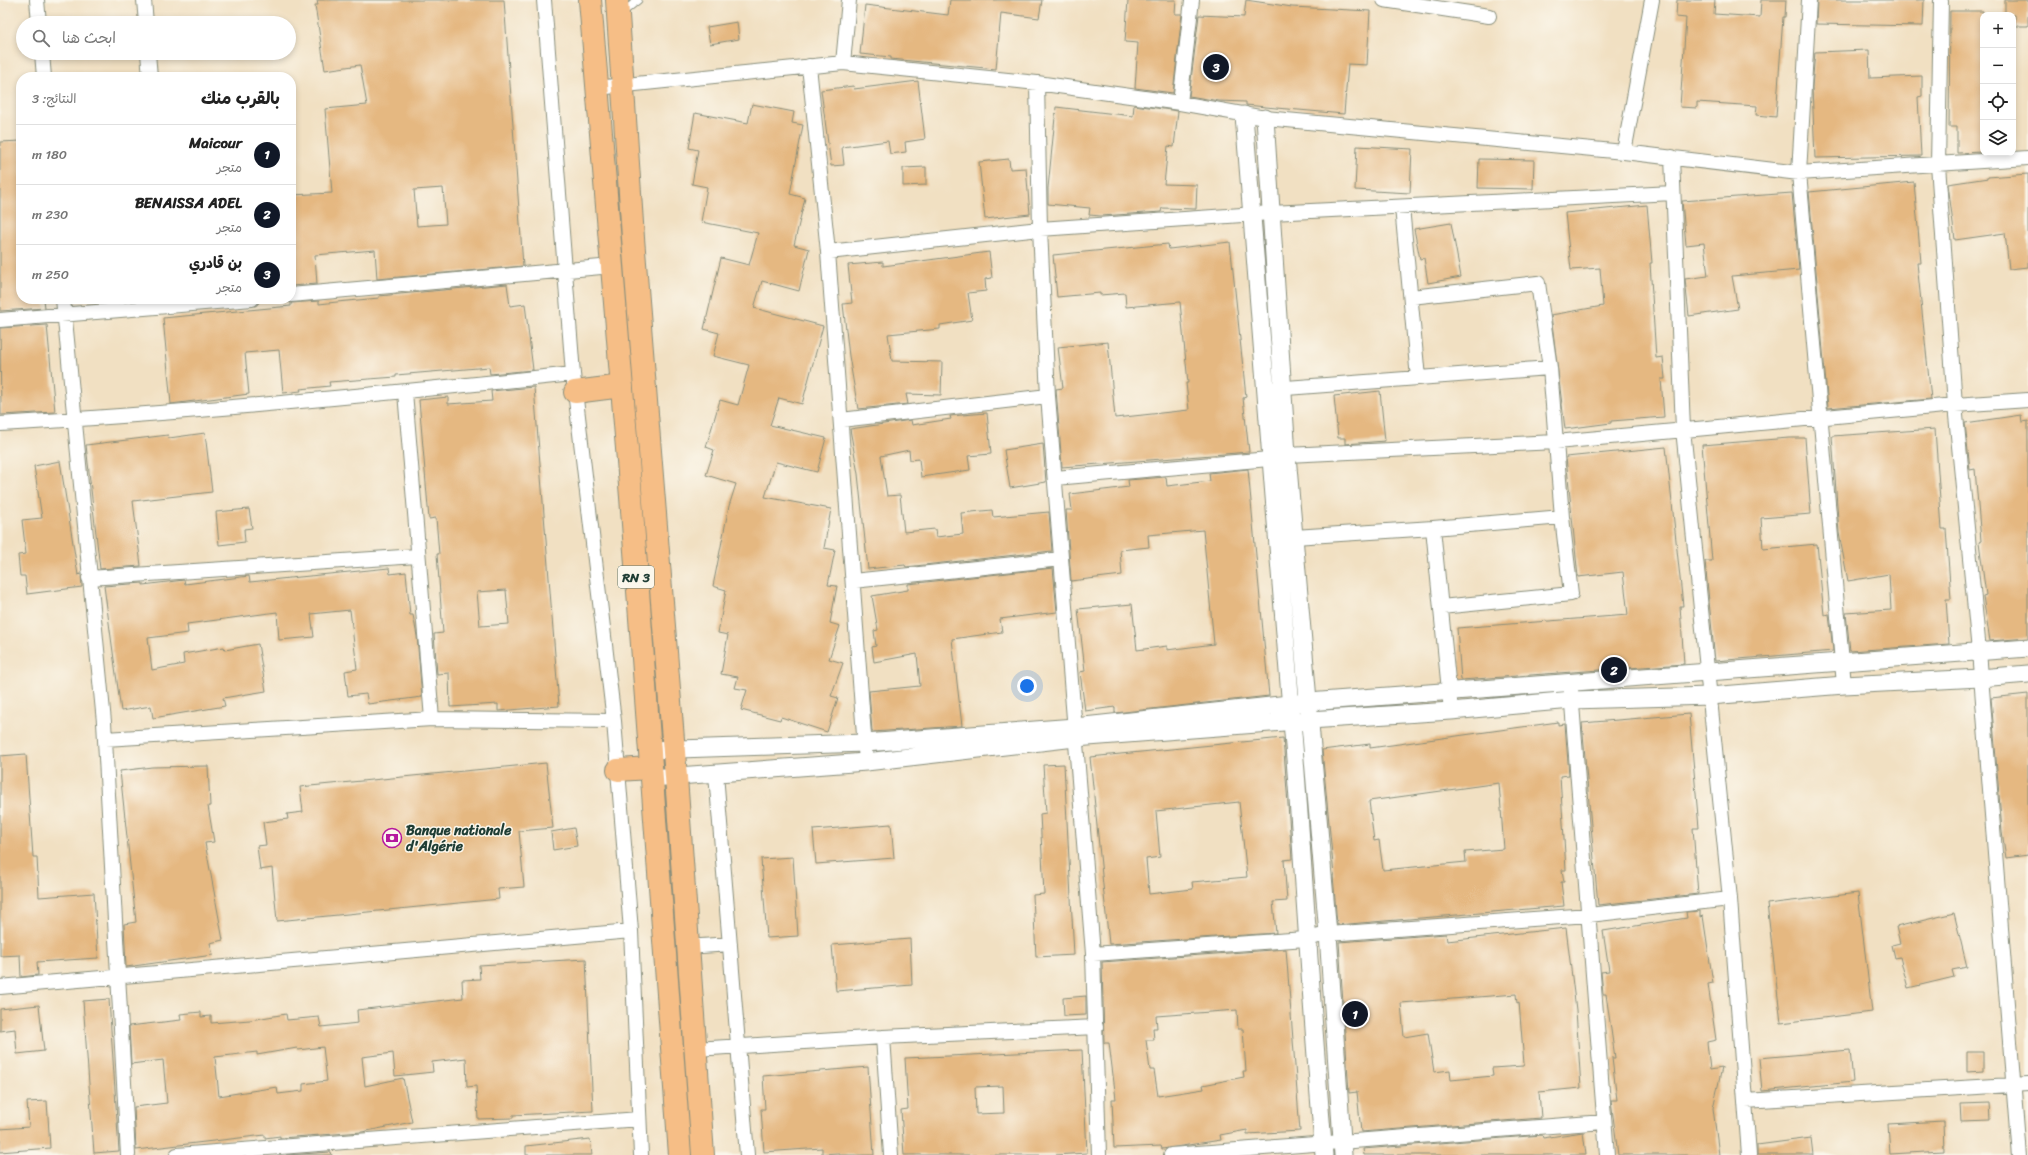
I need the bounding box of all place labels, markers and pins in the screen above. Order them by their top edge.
pin: 3 [1203,52,1229,82]
pin: 2 [1601,655,1627,685]
place label: Banque nationale d'Algérie [406,818,512,859]
bank icon: Banque nationale d'Algérie [381,827,403,849]
pin: 1 [1342,999,1368,1029]

